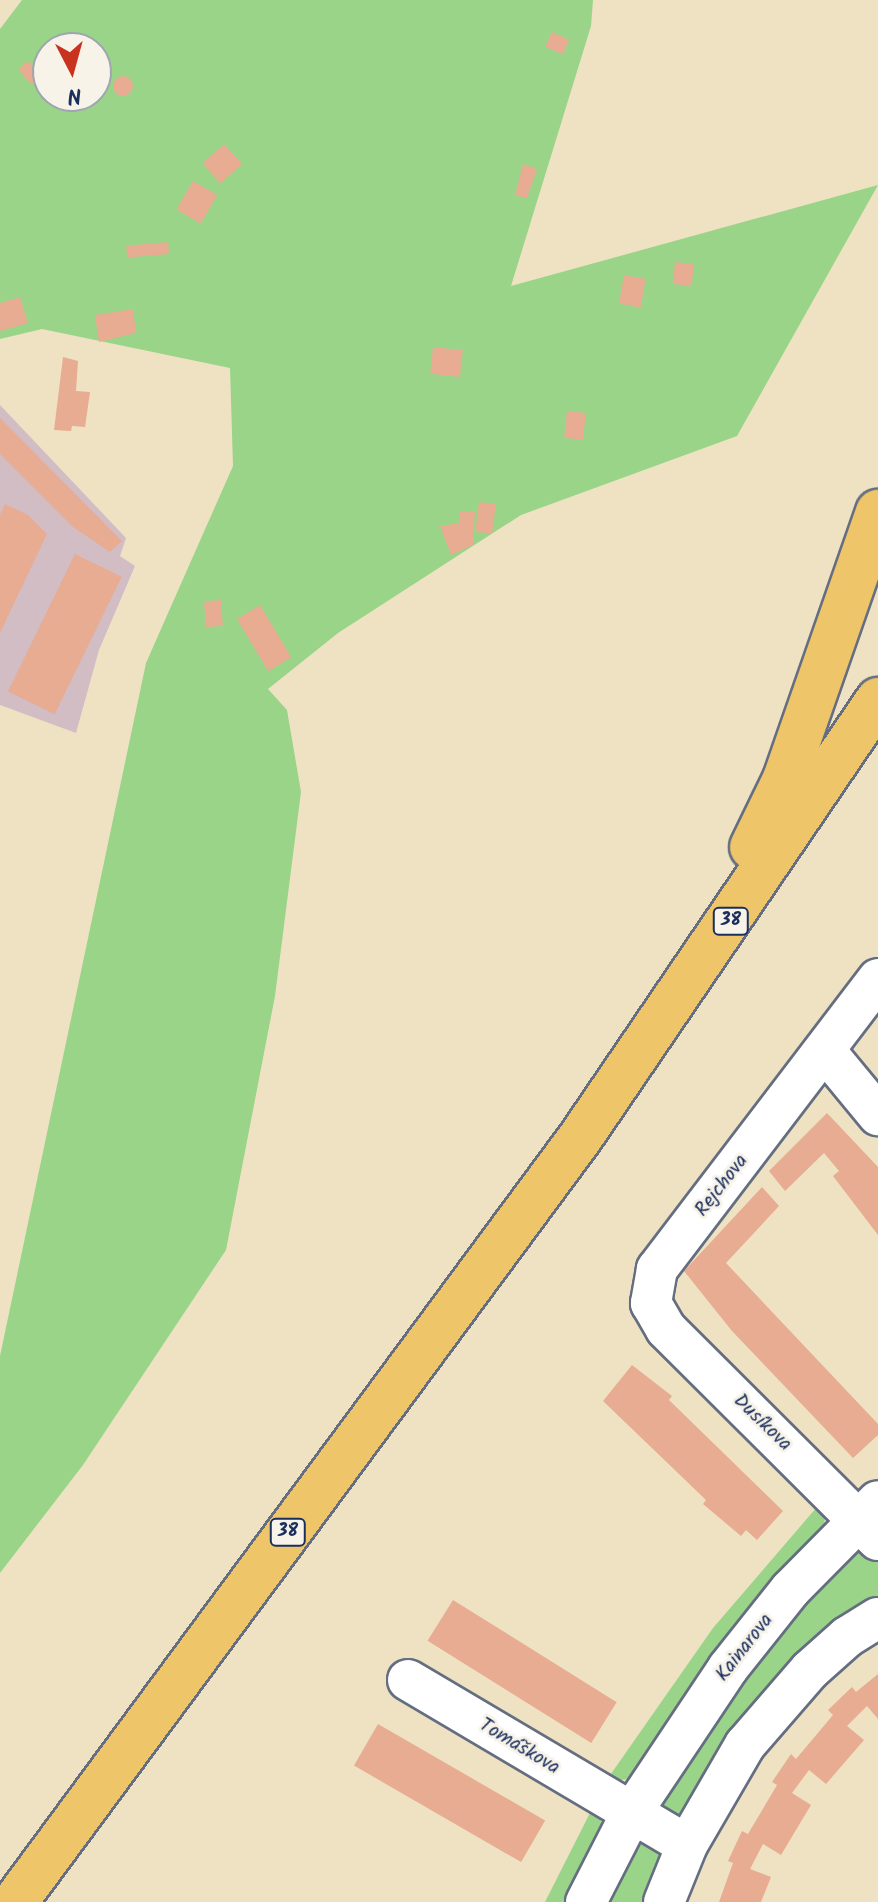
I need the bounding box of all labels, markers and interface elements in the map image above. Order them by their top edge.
north arrow [32,32,112,112]
text: N [66,76,83,113]
road number: 38 [711,907,751,935]
street label: Rejchova [690,1150,754,1222]
street label: Dusíkova [728,1389,796,1457]
road number: 38 [268,1518,308,1546]
street label: Kainarova [711,1609,779,1687]
street label: Tomáškova [474,1714,564,1780]

